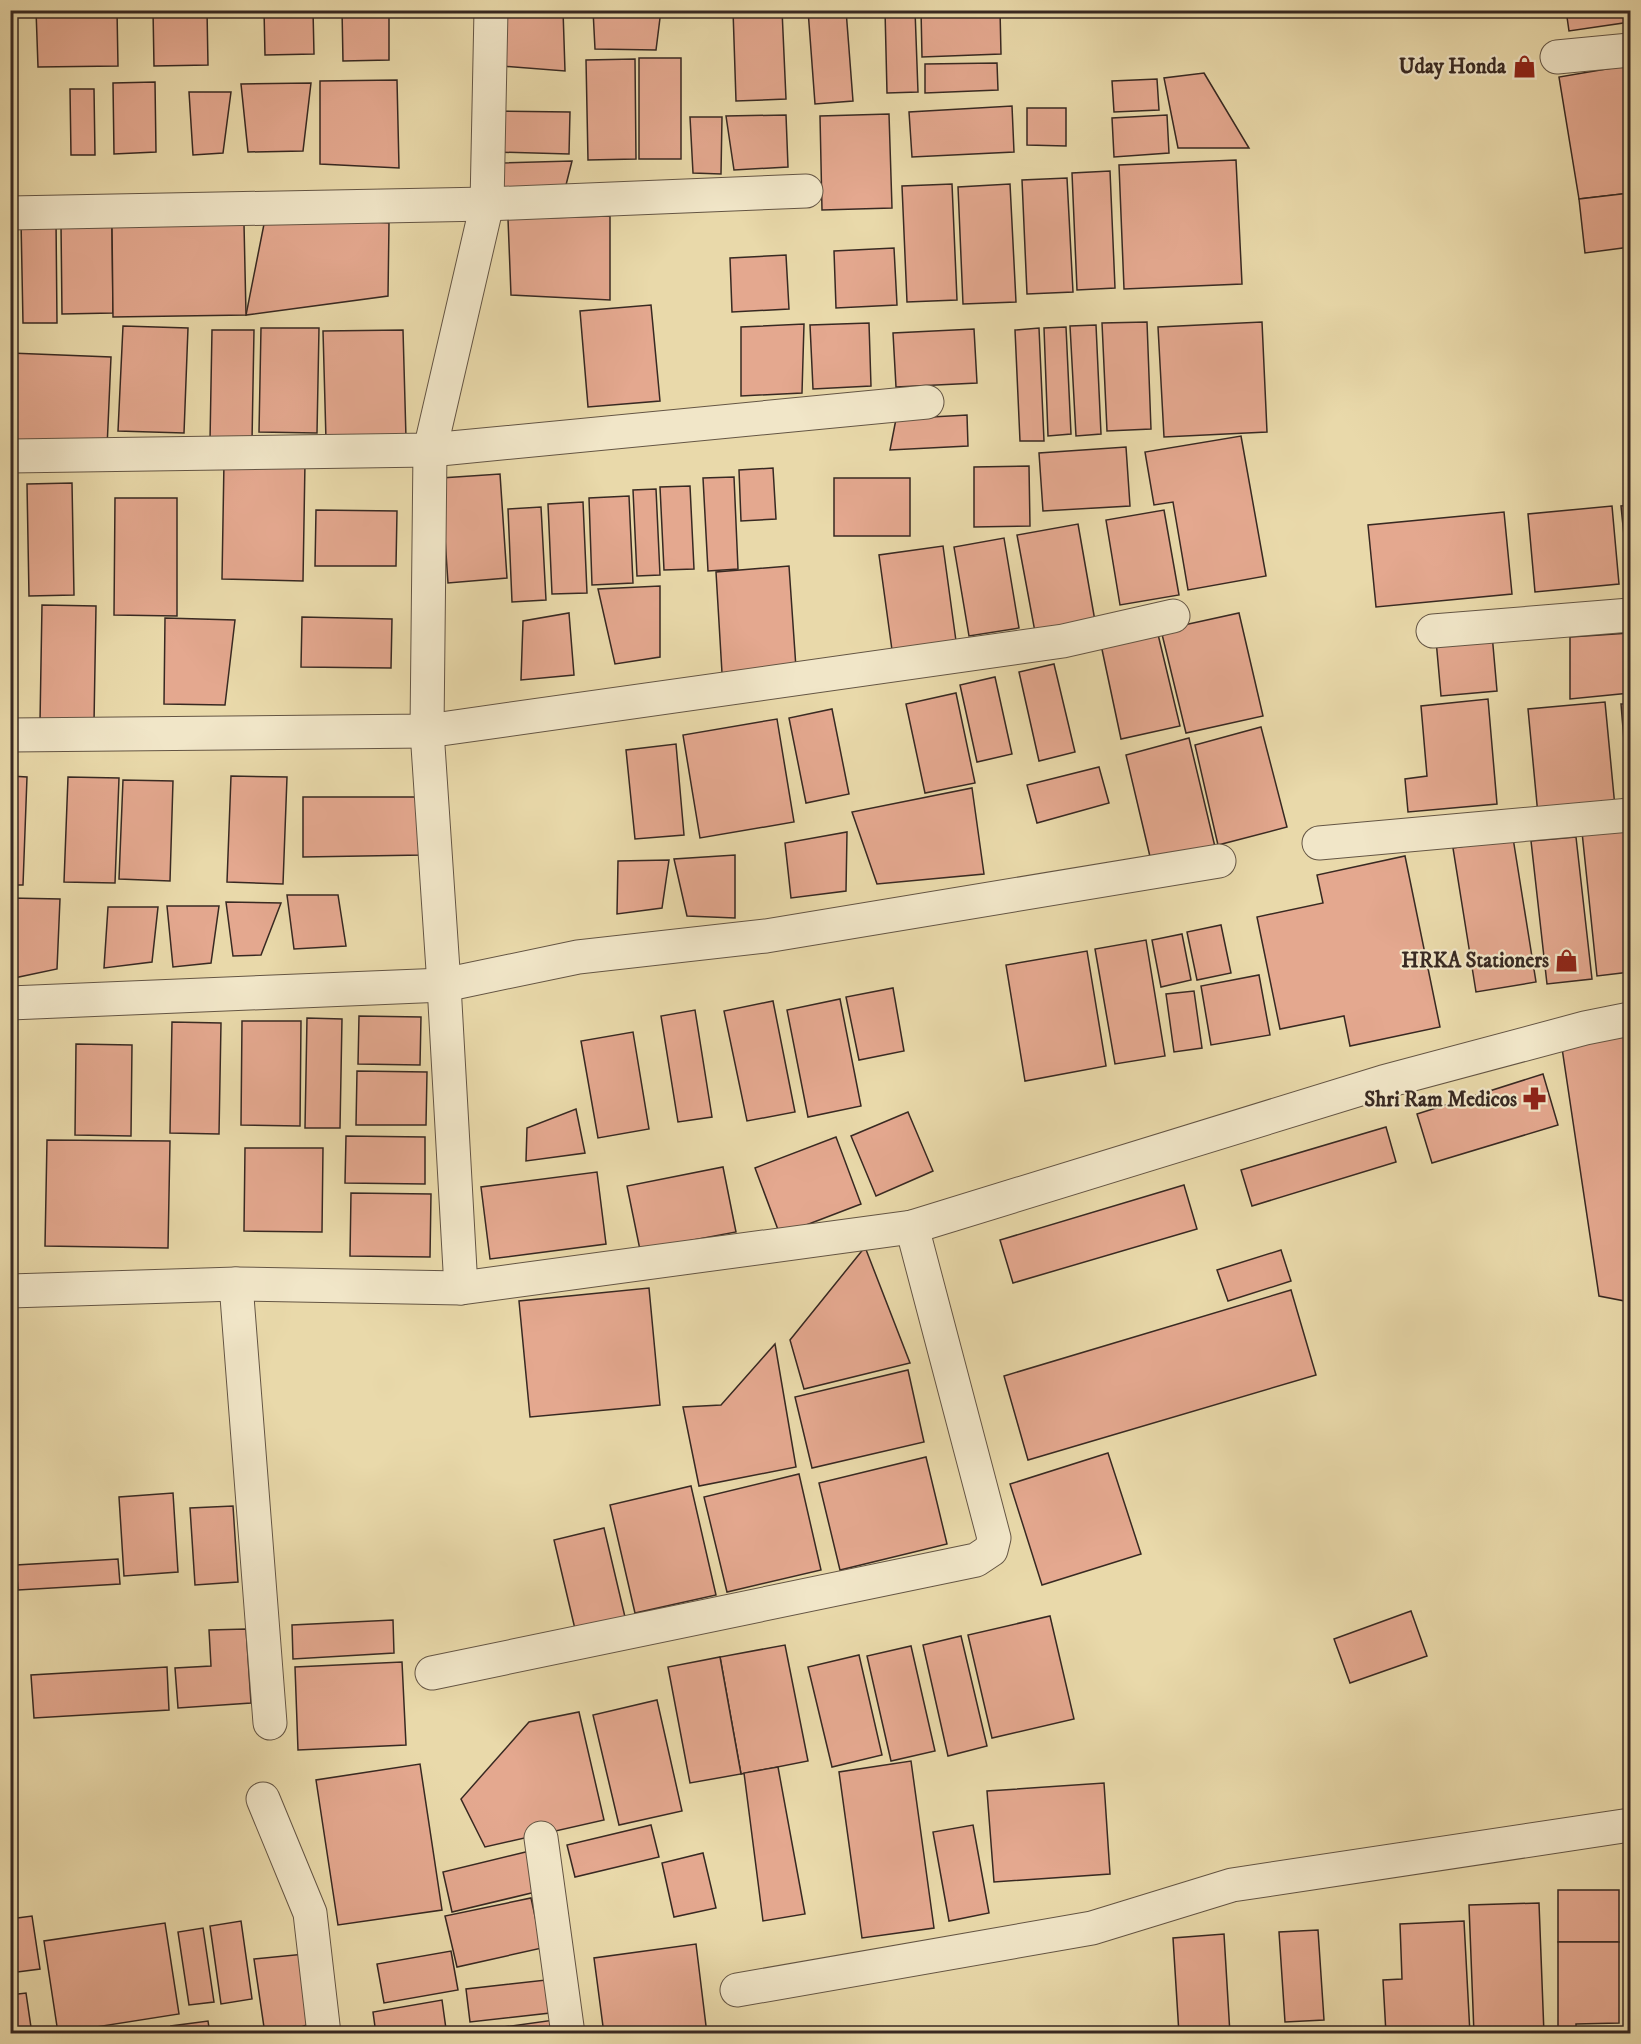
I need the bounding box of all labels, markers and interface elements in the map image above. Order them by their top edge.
shop icon: Uday Honda [1511,53,1537,79]
place label: Uday Honda [1399,54,1507,80]
shop icon: HRKA Stationers [1554,947,1580,973]
place label: HRKA Stationers [1401,948,1549,974]
pharmacy icon: Shri Ram Medicos [1522,1086,1548,1112]
place label: Shri Ram Medicos [1364,1087,1517,1113]

